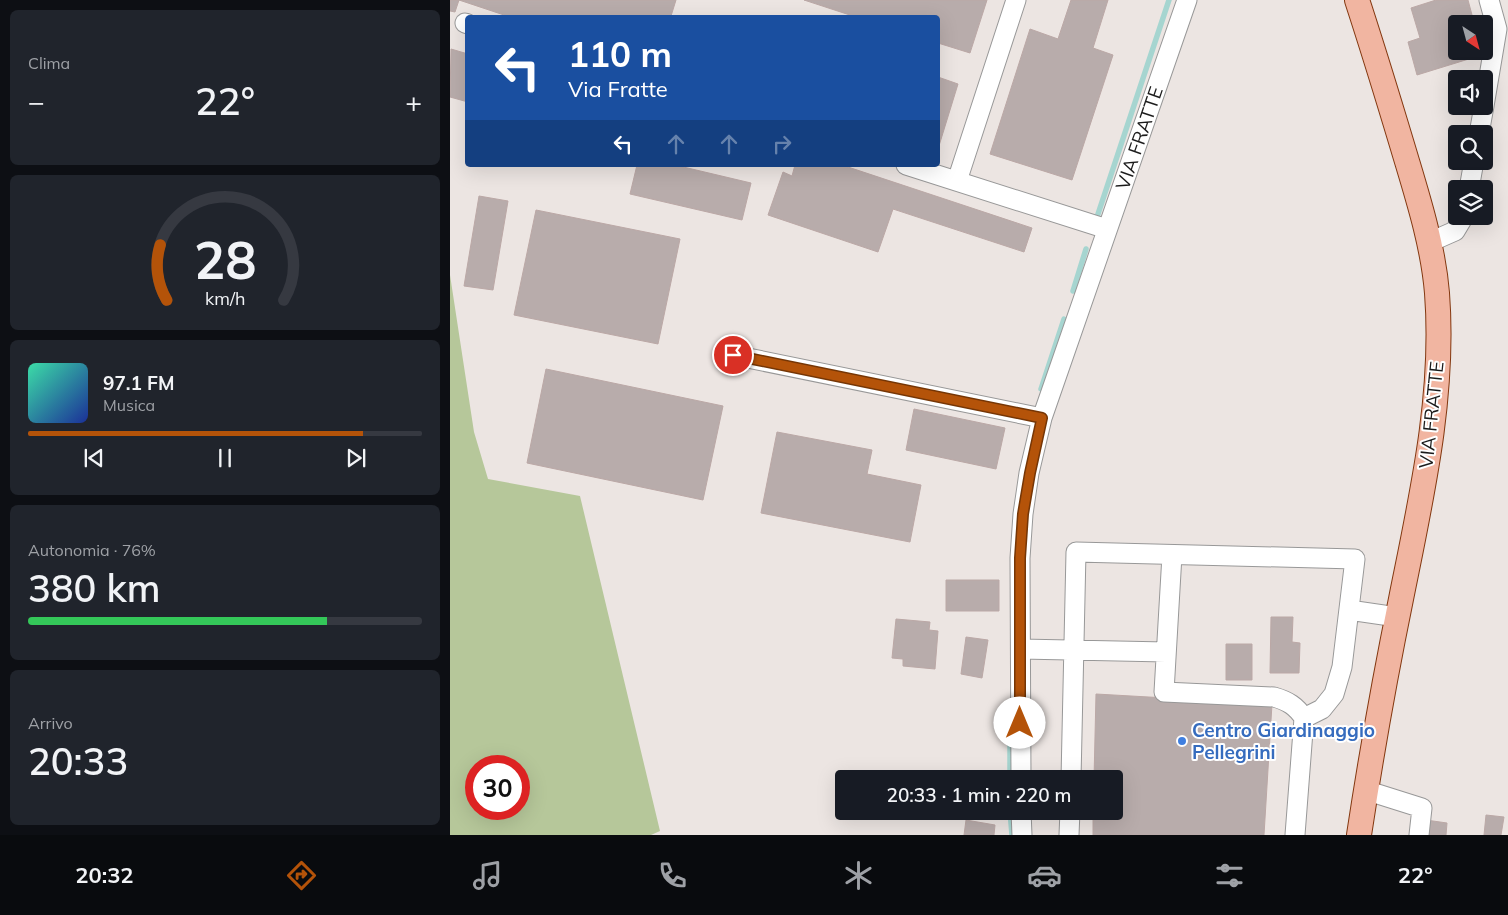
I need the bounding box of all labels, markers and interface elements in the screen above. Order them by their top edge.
north arrow [1448,15,1492,60]
map controls [1448,15,1493,225]
text: 110 m [568,32,672,76]
icon: left [485,35,550,100]
text: Clima [28,53,70,73]
button: sound [1448,70,1493,115]
text: Via Fratte [568,75,668,103]
text: 22° [195,77,255,125]
street label: VIA FRATTE [1110,83,1168,193]
text: − [28,84,45,119]
text: + [405,84,422,119]
button: search [1448,125,1493,170]
icon: left [609,130,637,158]
icon: ahead [662,130,690,158]
icon: ahead [715,130,743,158]
icon: right [768,130,796,158]
button: layers [1448,180,1493,225]
text: 28 [194,227,256,292]
text: km/h [205,287,245,309]
pin [712,334,754,376]
icon: arrive [719,341,747,369]
street label: VIA FRATTE [1413,360,1449,470]
text: 97.1 FM [103,371,175,395]
text: Musica [103,395,155,415]
icon: previous [80,444,108,472]
icon: pause [211,444,239,472]
icon: next [342,444,370,472]
text: Autonomia · 76% [28,540,156,560]
text: 380 km [28,564,161,612]
position arrow [993,696,1045,748]
text: Arrivo [28,713,73,733]
place label: Centro Giardinaggio Pellegrini [1192,718,1375,764]
marker: Centro Giardinaggio Pellegrini [1176,735,1188,747]
text: 20:33 [28,737,128,785]
speed limit sign: 30 [465,755,530,820]
text: 20:33 · 1 min · 220 m [886,783,1072,807]
icon: directions [284,858,319,893]
icon: music [470,858,505,893]
icon: phone [655,858,690,893]
icon: climate [841,858,876,893]
icon: car [1027,858,1062,893]
icon: filters [1212,858,1247,893]
text: 20:32 [75,861,134,889]
text: 22° [1398,861,1433,889]

